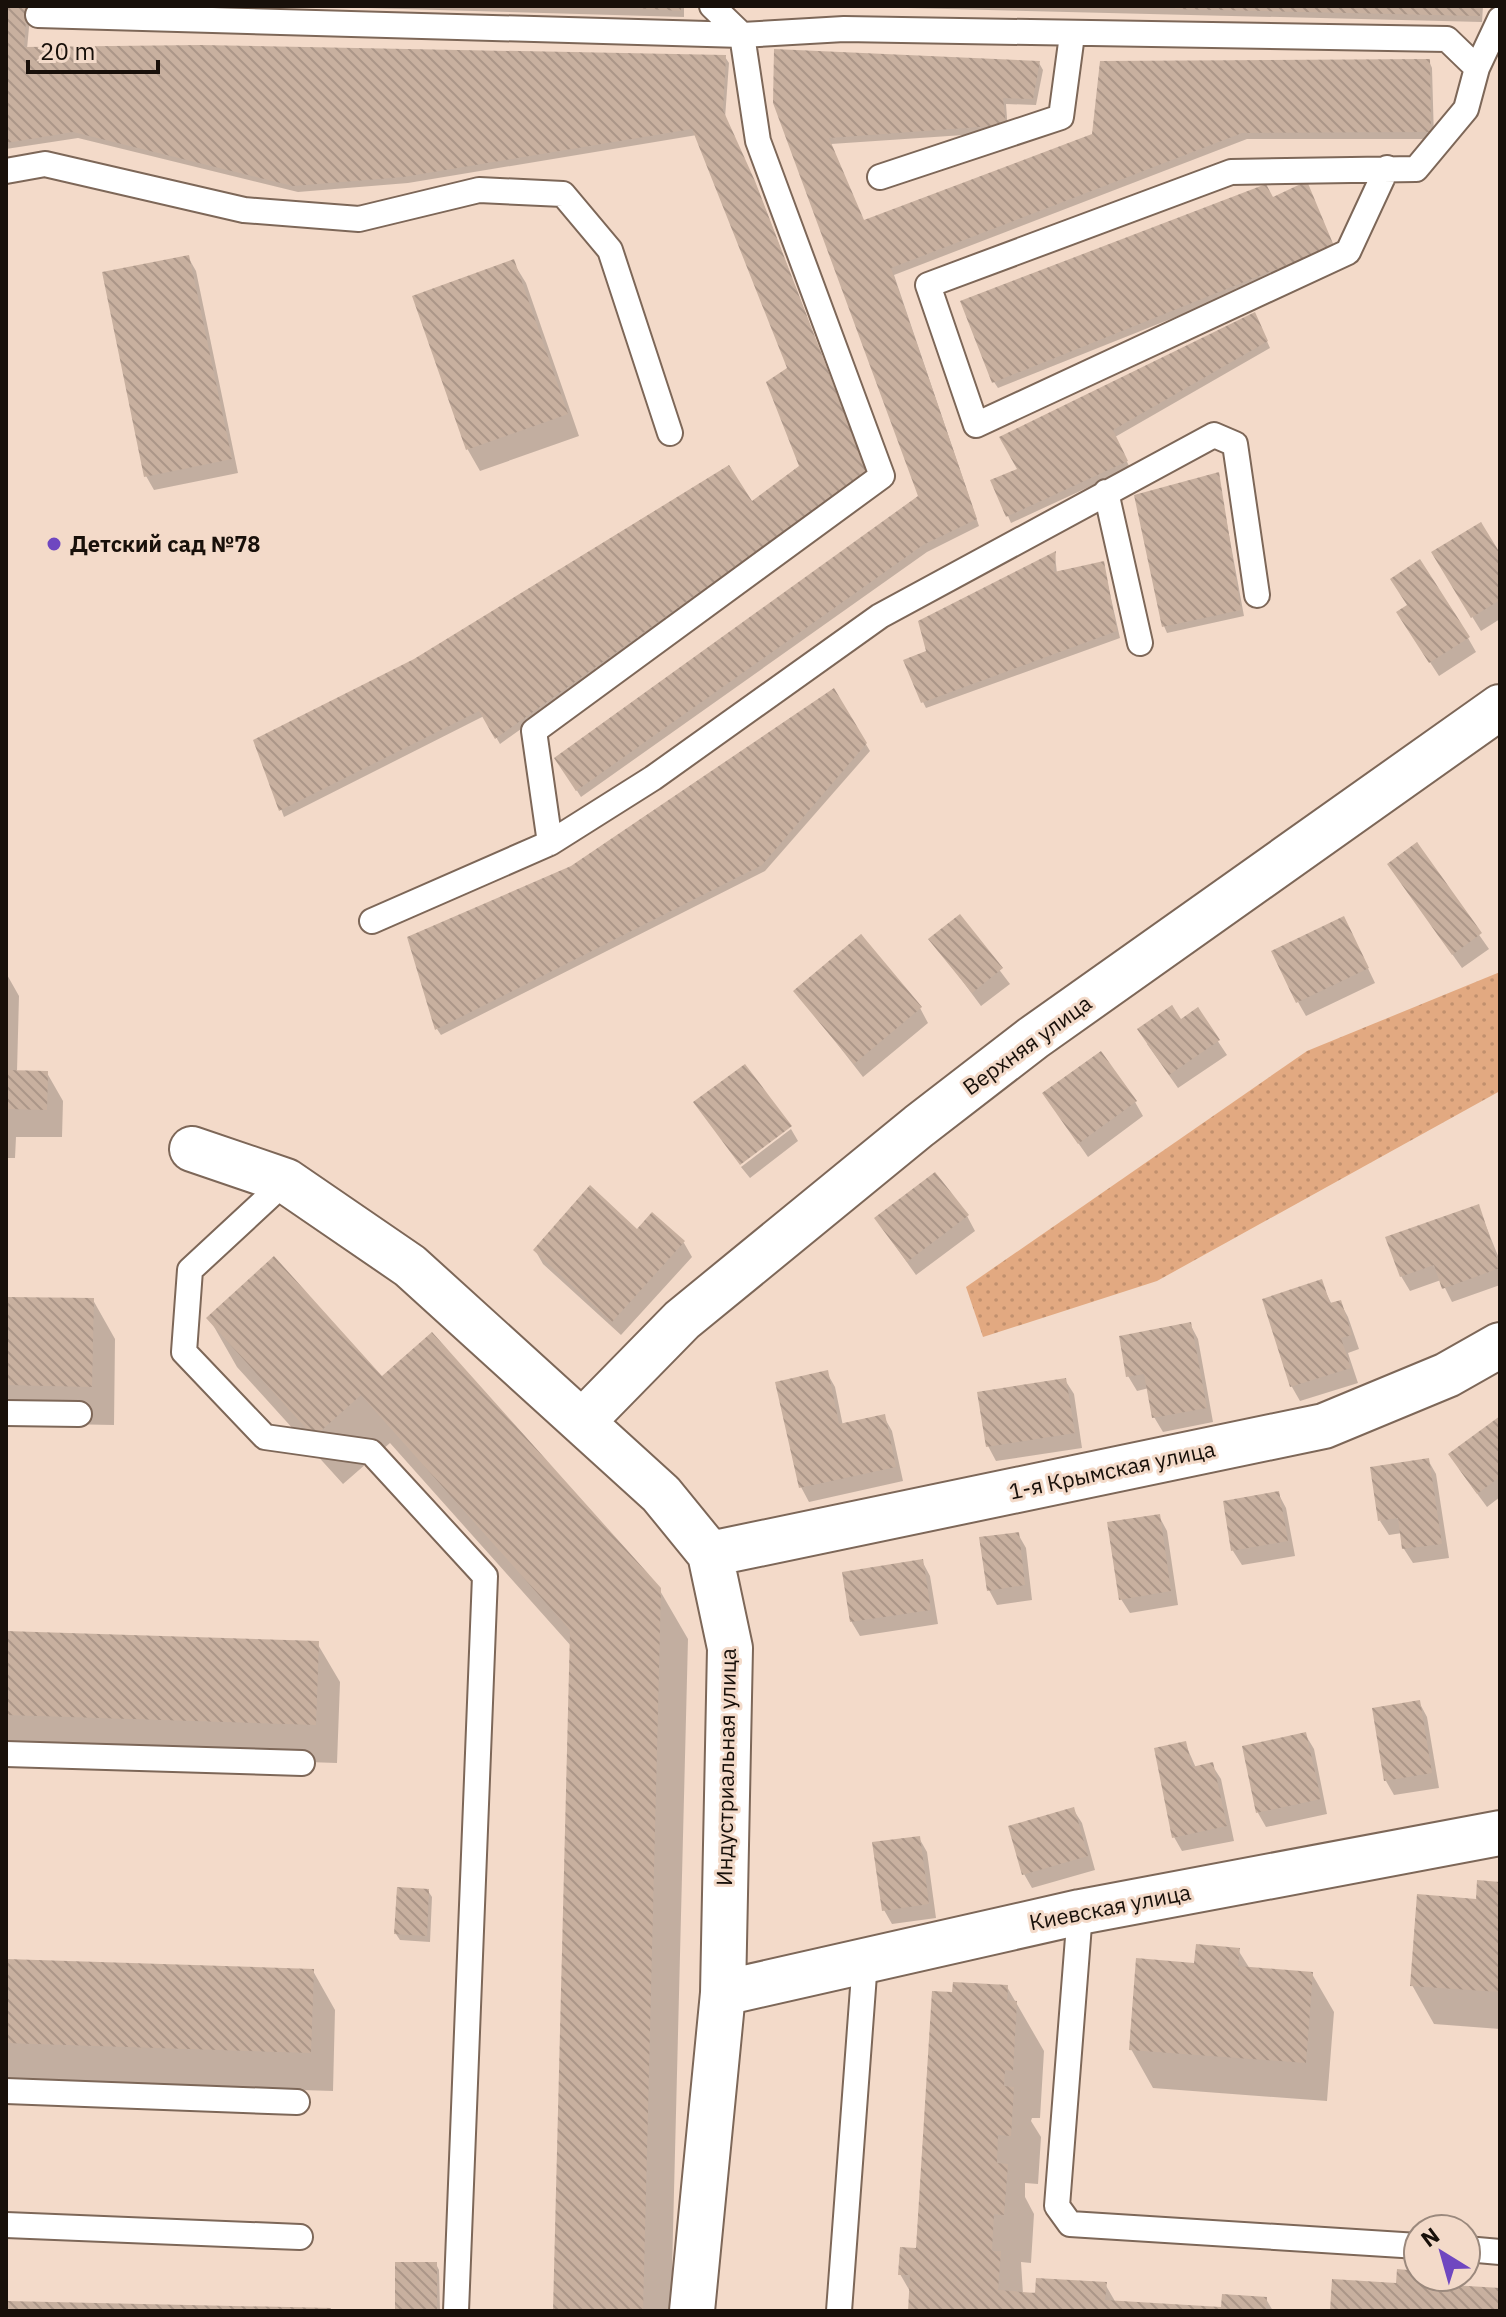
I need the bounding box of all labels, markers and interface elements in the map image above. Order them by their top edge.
scale bar [28,24,158,74]
text: 20 m [40,35,95,67]
place label: Детский сад №78 [70,529,261,558]
marker: Детский сад №78 [45,535,63,553]
street label: Верхняя улица [956,988,1097,1101]
street label: 1-я Крымская улица [1006,1433,1218,1506]
street label: Индустриальная улица [709,1648,742,1886]
street label: Киевская улица [1027,1877,1194,1936]
north arrow [1402,2213,1482,2293]
text: N [1415,2220,1445,2253]

